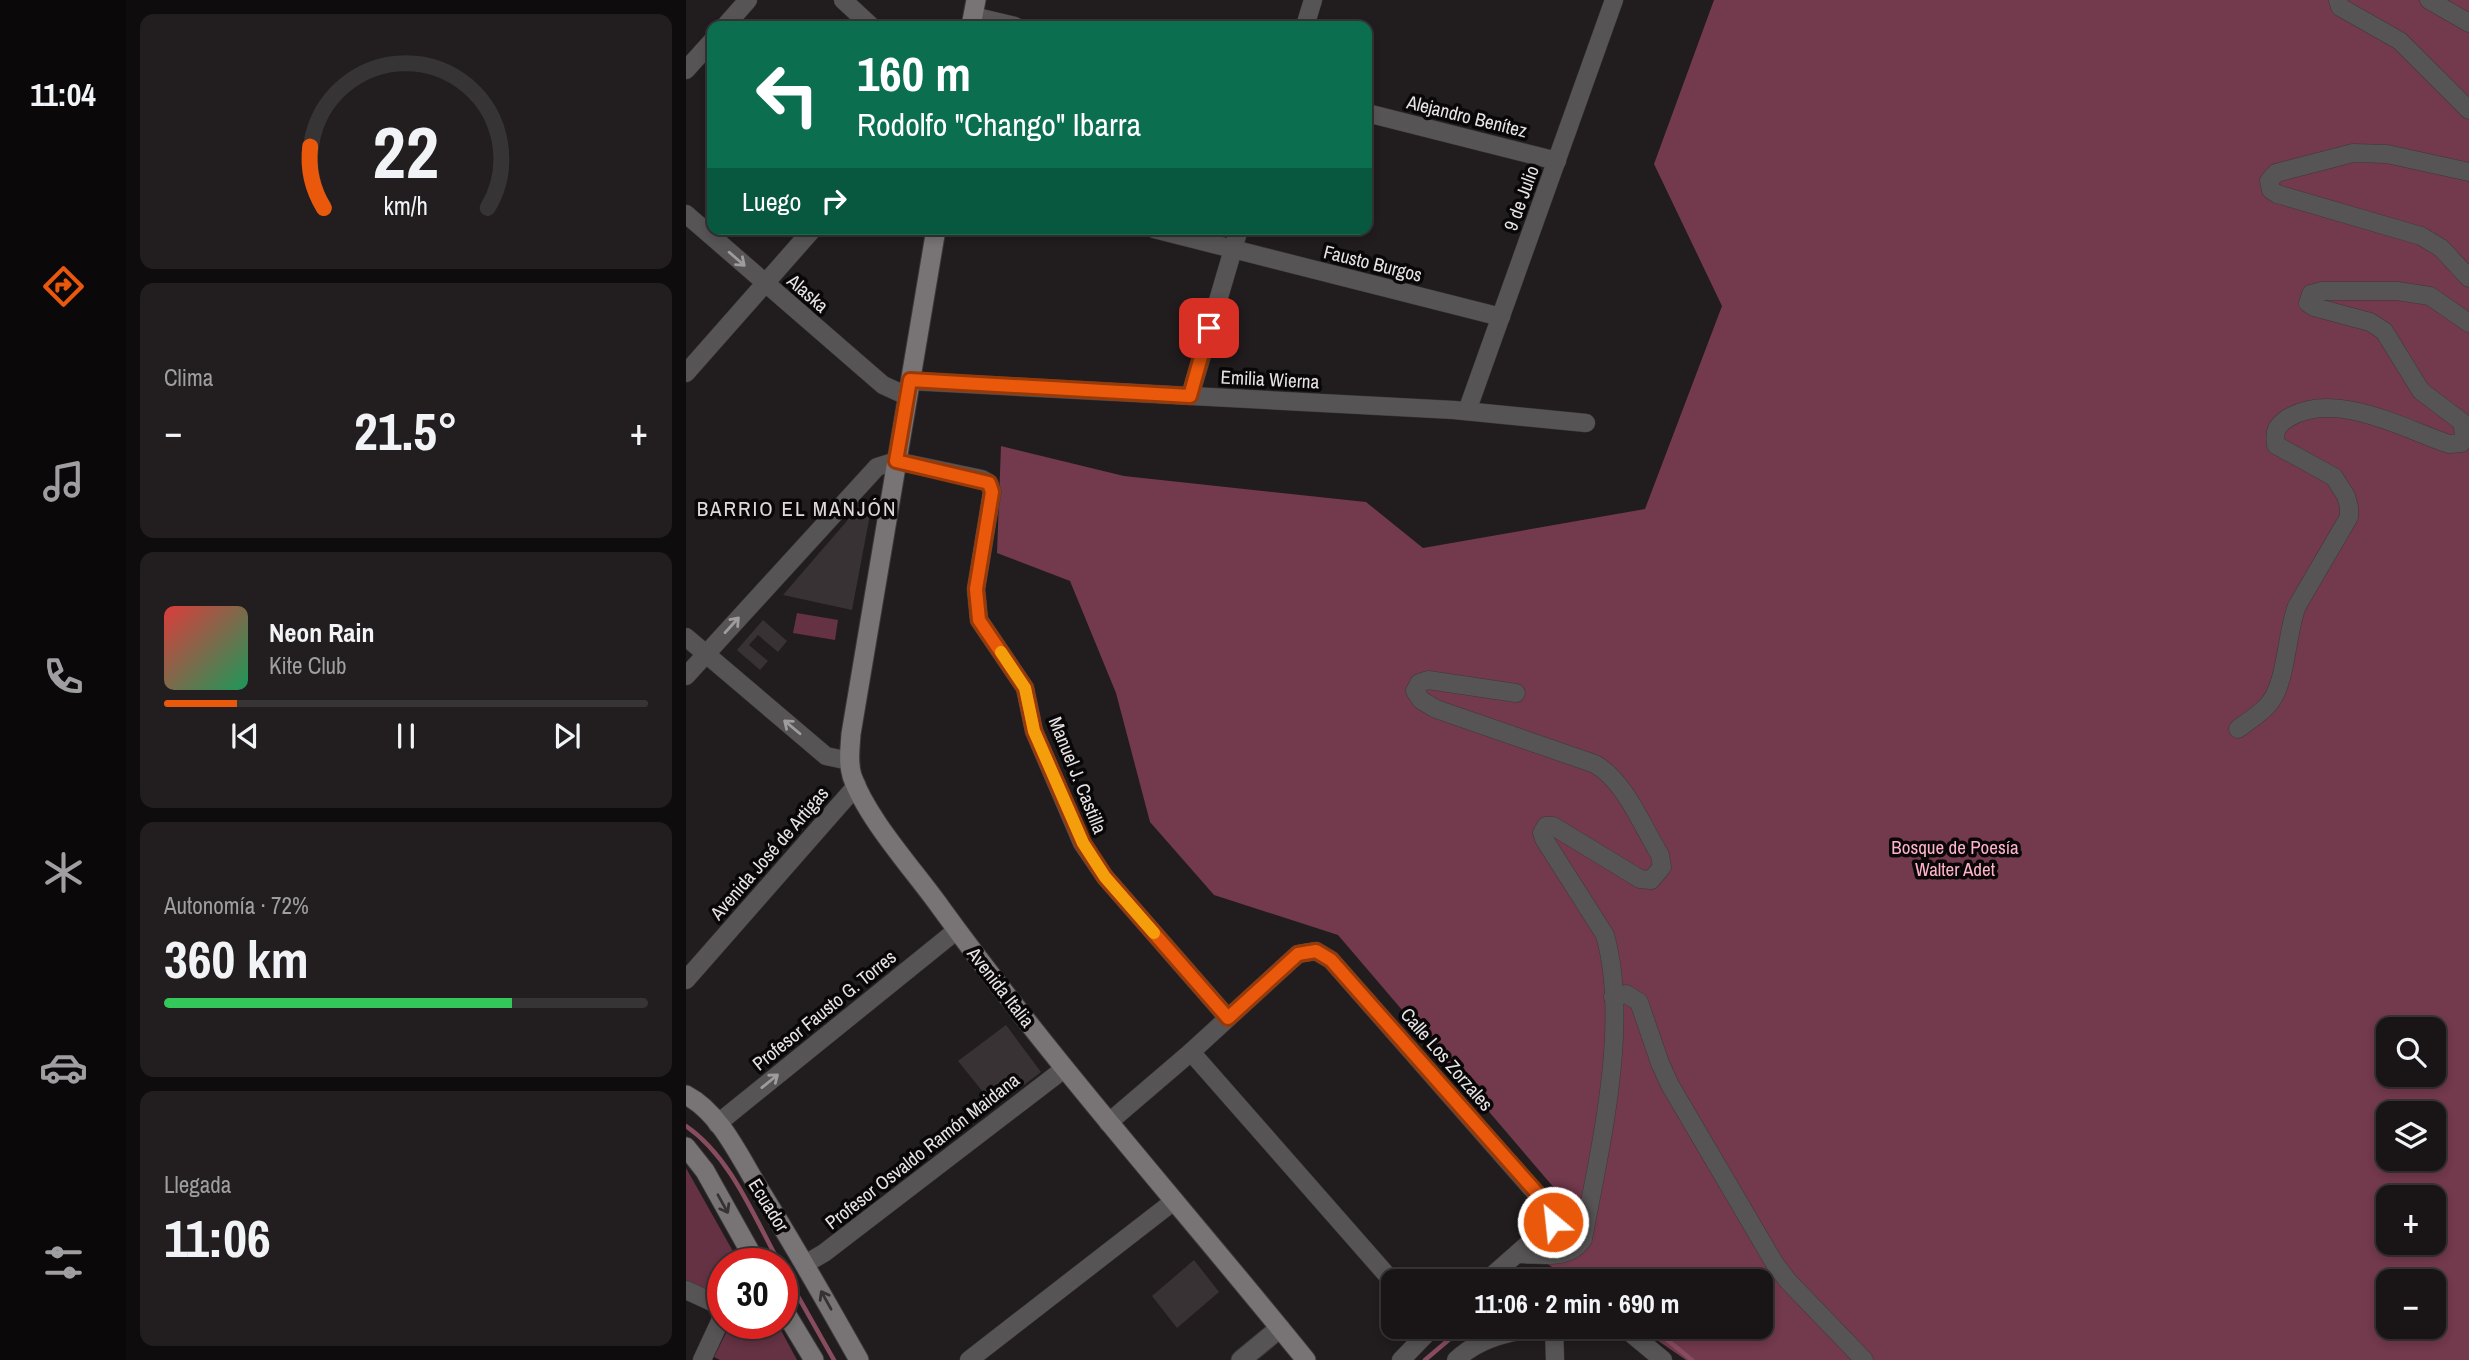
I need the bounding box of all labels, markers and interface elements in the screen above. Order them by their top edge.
text: 160 m [857,40,971,106]
icon: left [742,49,833,140]
text: 11:04 [30,73,96,116]
street label: Alejandro Benítez [1403,88,1530,144]
text: 22 [373,103,439,201]
text: Rodolfo "Chango" Ibarra [857,103,1141,146]
street label: 9 de Julio [1497,162,1545,234]
icon: right [815,182,853,220]
text: Luego [742,184,801,219]
text: km/h [384,188,428,222]
street label: Fausto Burgos [1321,238,1425,288]
one-way arrow [728,251,746,267]
icon: directions [39,262,88,311]
street label: Alaska [781,267,834,318]
pin [1179,298,1239,358]
icon: arrive [1190,309,1228,347]
text: Clima [164,362,213,393]
street label: Emilia Wierna [1220,363,1320,395]
text: 21.5° [354,396,458,466]
text: − [164,406,182,457]
text: + [630,406,648,457]
icon: music [39,457,88,506]
district label: BARRIO EL MANJÓN [697,494,897,523]
text: Neon Rain [269,615,374,650]
one-way arrow [723,617,740,634]
text: Kite Club [269,650,347,681]
icon: phone [39,652,88,701]
street label: Manuel J. Castilla [1043,713,1113,838]
icon: previous [226,717,264,755]
icon: pause [387,717,425,755]
icon: next [548,717,586,755]
one-way arrow [783,719,801,735]
street label: Avenida José de Artigas [703,781,834,926]
park label: Bosque de Poesía Walter Adet [1891,834,2019,882]
icon: climate [39,848,88,897]
text: Autonomía · 72% [164,890,309,921]
text: 360 km [164,924,309,994]
street label: Avenida Italia [961,941,1041,1033]
street label: Profesor Fausto G. Torres [747,944,902,1076]
street label: Calle Los Zorzales [1395,1002,1499,1116]
map controls [2376,1017,2446,1339]
button: search [2376,1017,2446,1087]
icon: car [39,1043,88,1092]
street label: Profesor Osvaldo Ramón Maidana [819,1067,1025,1235]
one-way arrow [761,1073,779,1088]
button: layers [2376,1101,2446,1171]
text: Llegada [164,1169,231,1200]
street label: Ecuador [743,1174,796,1237]
position arrow [1516,1185,1590,1259]
button: + [2376,1185,2446,1255]
one-way arrow [717,1193,731,1213]
text: 11:06 [164,1203,271,1273]
icon: filters [39,1238,88,1287]
speed limit sign: 30 [707,1248,798,1339]
button: − [2376,1269,2446,1339]
text: 11:06 · 2 min · 690 m [1474,1286,1680,1321]
one-way arrow [819,1291,833,1311]

